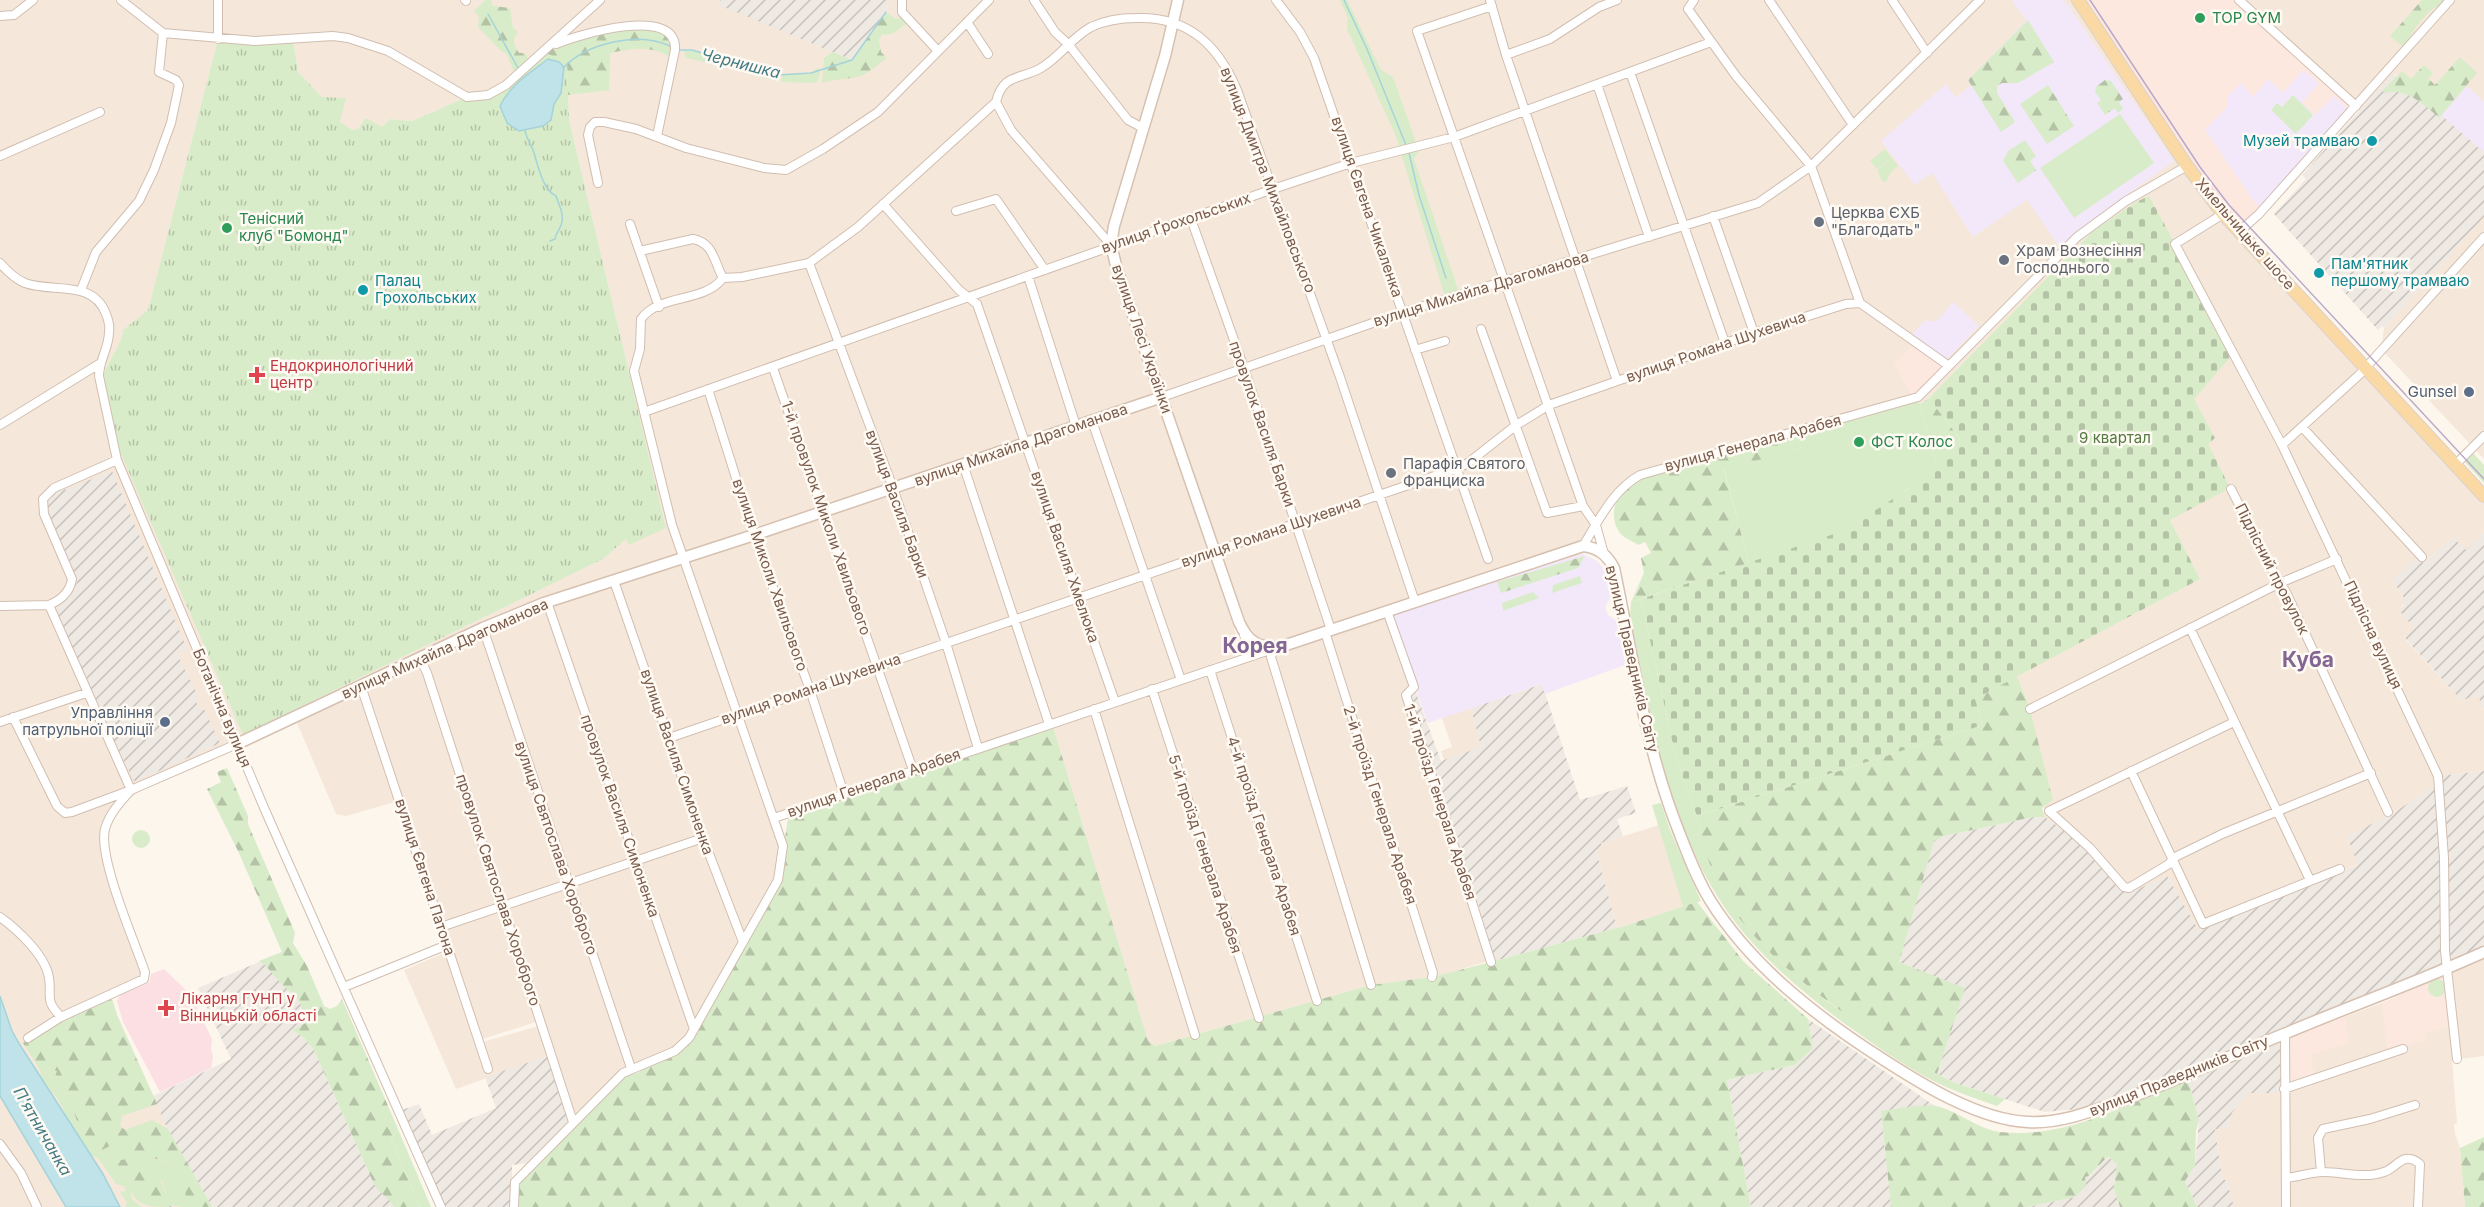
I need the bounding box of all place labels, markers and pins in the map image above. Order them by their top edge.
place label: TOP GYM [2212,8,2281,27]
marker: TOP GYM [2193,11,2207,25]
place label: Музей трамваю [2243,131,2360,150]
marker: Музей трамваю [2365,134,2379,148]
place label: Церква ЄХБ "Благодать" [1831,203,1920,239]
place label: Тенісний клуб "Бомонд" [239,209,349,245]
marker: Церква ЄХБ "Благодать" [1812,215,1826,229]
marker: Тенісний клуб "Бомонд" [220,221,234,235]
place label: Храм Вознесіння Господнього [2016,241,2142,277]
marker: Храм Вознесіння Господнього [1997,253,2011,267]
place label: Пам'ятник першому трамваю [2331,254,2469,290]
marker: Пам'ятник першому трамваю [2312,266,2326,280]
place label: Палац Грохольських [375,271,477,307]
marker: Палац Грохольських [356,283,370,297]
place label: Ендокринологічний центр [270,356,414,392]
marker: Ендокринологічний центр [248,366,266,384]
place label: Gunsel [2408,382,2457,401]
marker: Gunsel [2462,385,2476,399]
place label: ФСТ Колос [1871,432,1953,451]
marker: ФСТ Колос [1852,435,1866,449]
place label: Парафія Святого Франциска [1403,454,1526,490]
marker: Парафія Святого Франциска [1384,466,1398,480]
place label: Управління патрульної поліції [22,703,154,739]
marker: Управління патрульної поліції [158,715,172,729]
place label: Лікарня ГУНП у Вінницькій області [180,989,317,1025]
marker: Лікарня ГУНП у Вінницькій області [157,999,175,1017]

